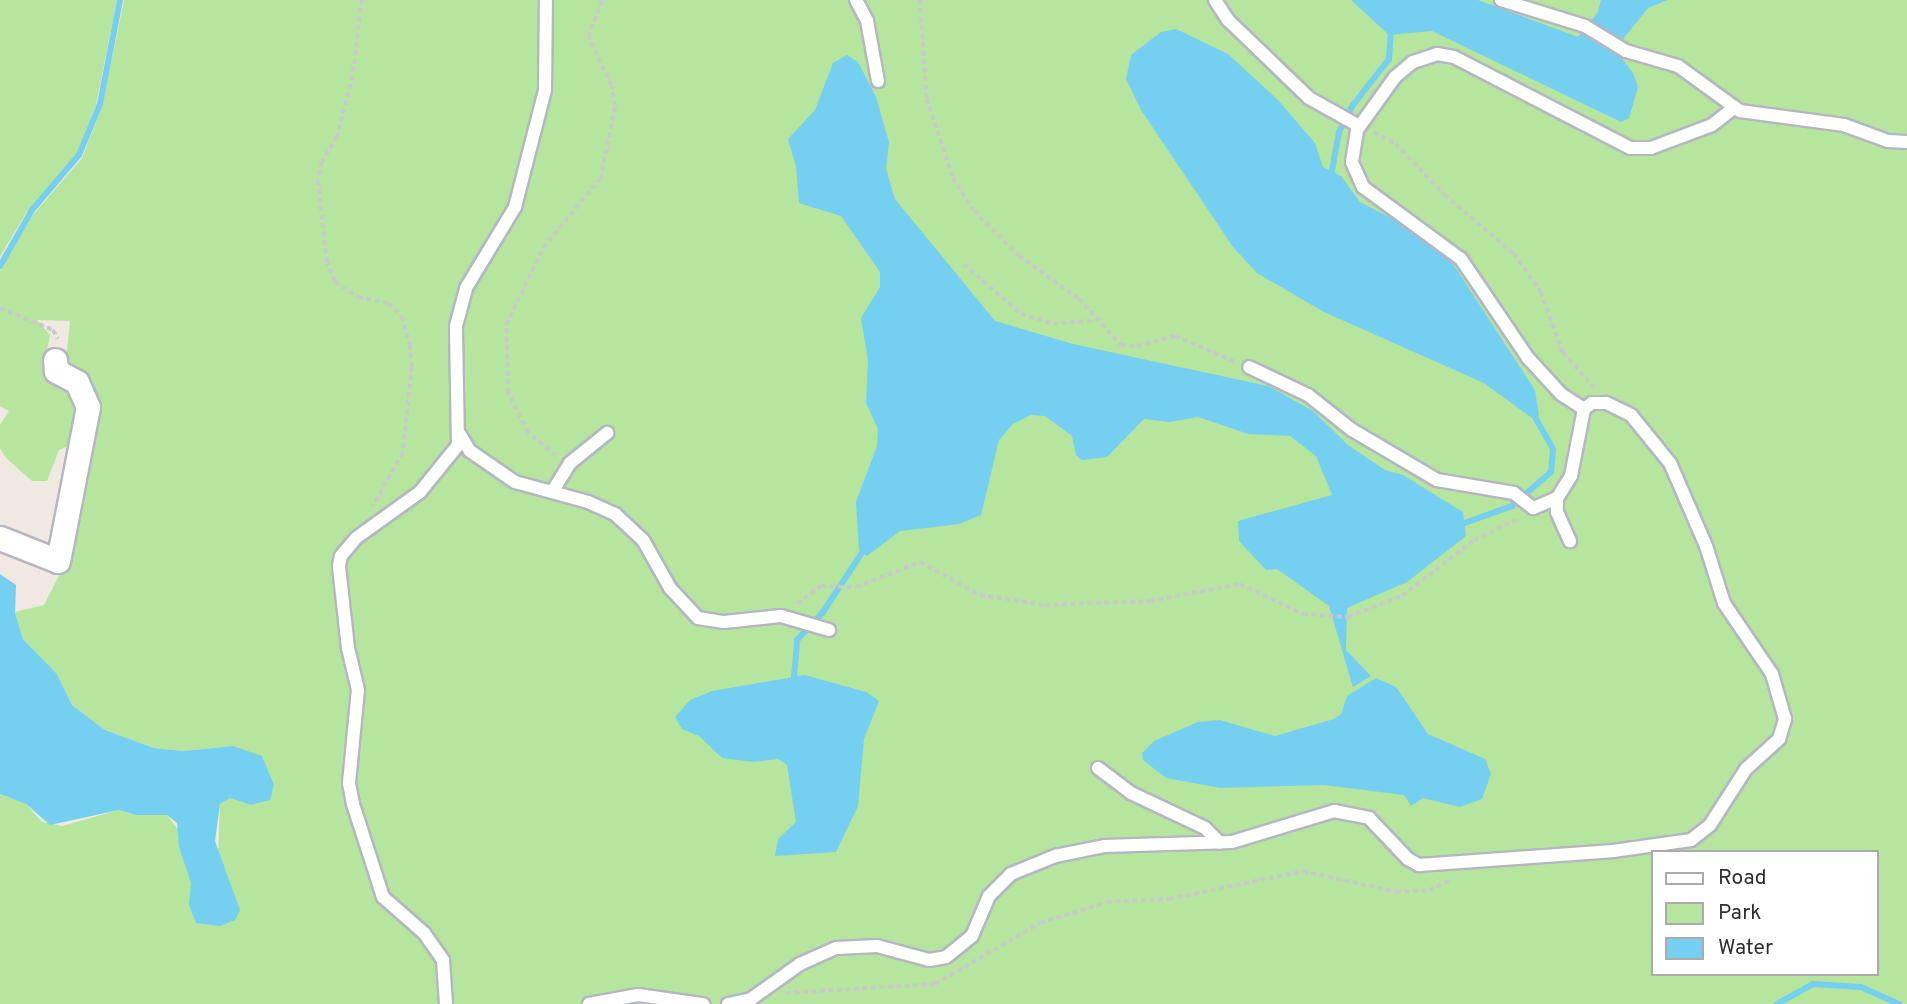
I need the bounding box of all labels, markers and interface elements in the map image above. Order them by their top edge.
legend [1652,850,1879,976]
text: Road [1718,865,1767,892]
text: Park [1718,900,1761,927]
text: Water [1718,935,1773,962]

